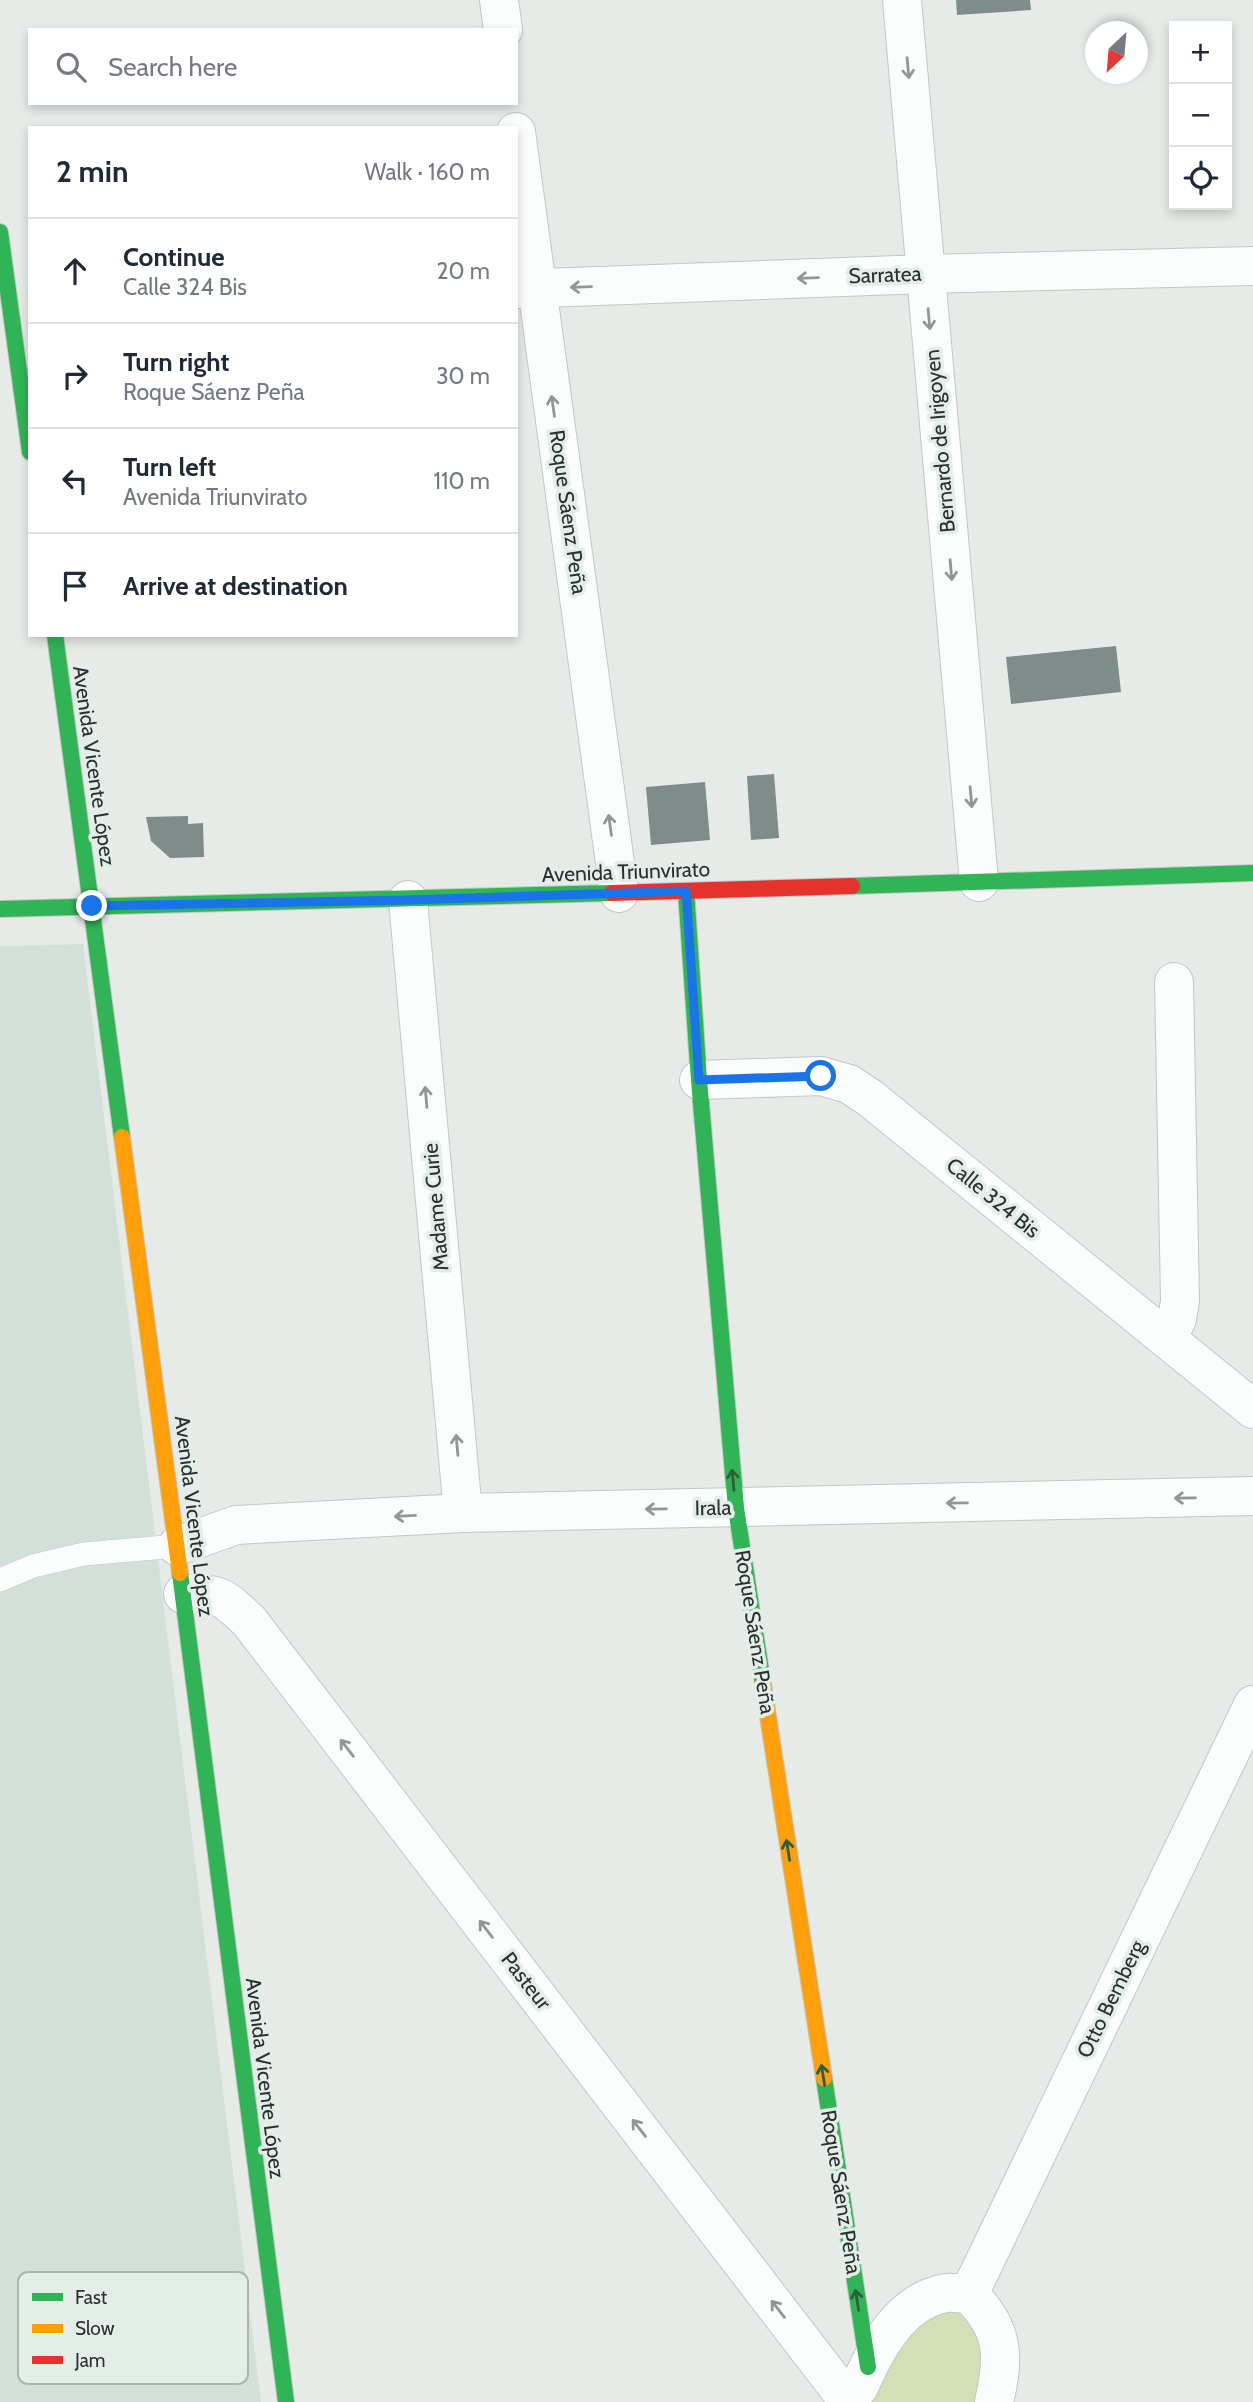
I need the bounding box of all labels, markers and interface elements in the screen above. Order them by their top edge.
north arrow [1085,21,1148,84]
map controls [1169,21,1232,210]
button: + [1169,21,1232,84]
search box [28,28,518,105]
icon: search [52,48,90,86]
text: Search here [108,51,237,83]
one-way arrow [901,56,914,79]
button: − [1169,84,1232,147]
button: locate [1169,147,1232,210]
text: 2 min [56,153,128,190]
text: Walk · 160 m [365,158,490,186]
text: Continue [123,241,225,273]
icon: ahead [56,252,94,290]
text: 20 m [437,257,490,285]
street label: Sarratea [848,261,922,288]
one-way arrow [797,271,820,285]
text: Calle 324 Bis [123,273,247,301]
one-way arrow [570,280,593,293]
one-way arrow [923,307,936,330]
text: Turn right [123,346,229,378]
street label: Bernardo de Irigoyen [919,348,960,534]
icon: right [56,357,94,395]
text: 30 m [436,362,490,390]
text: Roque Sáenz Peña [123,378,305,406]
one-way arrow [546,395,559,417]
street label: Roque Sáenz Peña [545,428,592,596]
text: Turn left [123,451,216,483]
icon: left [56,462,94,500]
text: 110 m [434,467,490,495]
text: Avenida Triunvirato [123,483,307,511]
one-way arrow [945,558,958,581]
icon: arrive [56,567,94,605]
text: Arrive at destination [123,570,348,602]
street label: Avenida Vicente López [68,664,121,868]
one-way arrow [965,785,978,808]
one-way arrow [604,814,617,837]
street label: Avenida Triunvirato [541,856,711,887]
route end [76,890,107,921]
route start [805,1060,836,1091]
one-way arrow [419,1086,432,1108]
street label: Madame Curie [417,1142,454,1272]
street label: Calle 324 Bis [942,1152,1045,1243]
street label: Avenida Vicente López [170,1414,219,1618]
one-way arrow [450,1434,463,1457]
one-way arrow [726,1469,739,1491]
one-way arrow [1174,1491,1197,1504]
street label: Irala [694,1495,732,1520]
one-way arrow [946,1496,969,1510]
one-way arrow [645,1503,668,1516]
one-way arrow [393,1510,416,1523]
street label: Roque Sáenz Peña [730,1548,781,1716]
one-way arrow [340,1739,355,1758]
one-way arrow [782,1839,795,1862]
one-way arrow [478,1920,493,1938]
street label: Otto Bemberg [1071,1935,1150,2062]
street label: Pasteur [496,1947,557,2015]
street label: Avenida Vicente López [241,1976,290,2180]
one-way arrow [816,2064,829,2087]
street label: Roque Sáenz Peña [816,2108,867,2276]
one-way arrow [632,2120,647,2138]
legend [18,2272,248,2384]
text: Fast [75,2286,108,2309]
one-way arrow [851,2289,864,2312]
one-way arrow [770,2300,785,2319]
text: Slow [75,2317,115,2340]
text: Jam [74,2349,105,2372]

